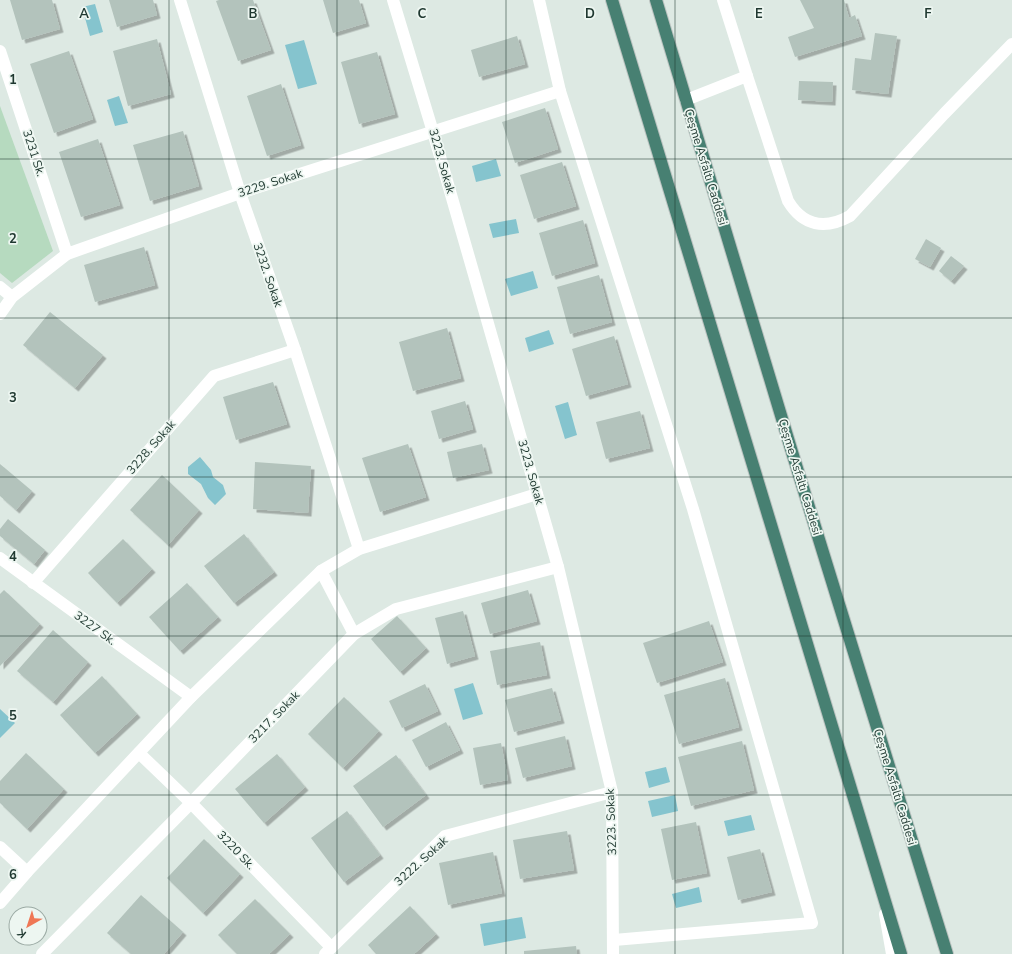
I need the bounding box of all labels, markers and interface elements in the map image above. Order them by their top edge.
text: A [79,5,89,23]
text: B [249,5,258,23]
text: C [418,5,427,23]
text: D [585,5,595,23]
text: E [755,5,763,23]
text: F [924,5,932,23]
text: 1 [9,71,17,89]
street label: Çeşme Asfaltı Caddesi [681,107,731,227]
street label: 3223. Sokak [425,127,459,196]
street label: 3231 Sk. [19,128,49,178]
street label: 3229. Sokak [236,165,305,201]
text: 2 [9,230,17,248]
street label: 3232. Sokak [250,241,287,310]
text: 3 [9,389,17,407]
street label: 3228. Sokak [123,416,180,478]
street label: Çeşme Asfaltı Caddesi [775,417,825,537]
street label: 3223. Sokak [514,438,548,507]
text: 4 [9,548,17,566]
street label: 3227 Sk. [71,607,119,649]
street label: 3217. Sokak [245,687,304,747]
text: 5 [9,707,17,725]
street label: Çeşme Asfaltı Caddesi [870,727,920,847]
street label: 3223. Sokak [602,787,620,856]
street label: 3220 Sk. [214,827,258,873]
street label: 3222. Sokak [391,832,452,889]
text: 6 [9,866,17,884]
north arrow [8,906,48,946]
text: K [14,925,30,942]

